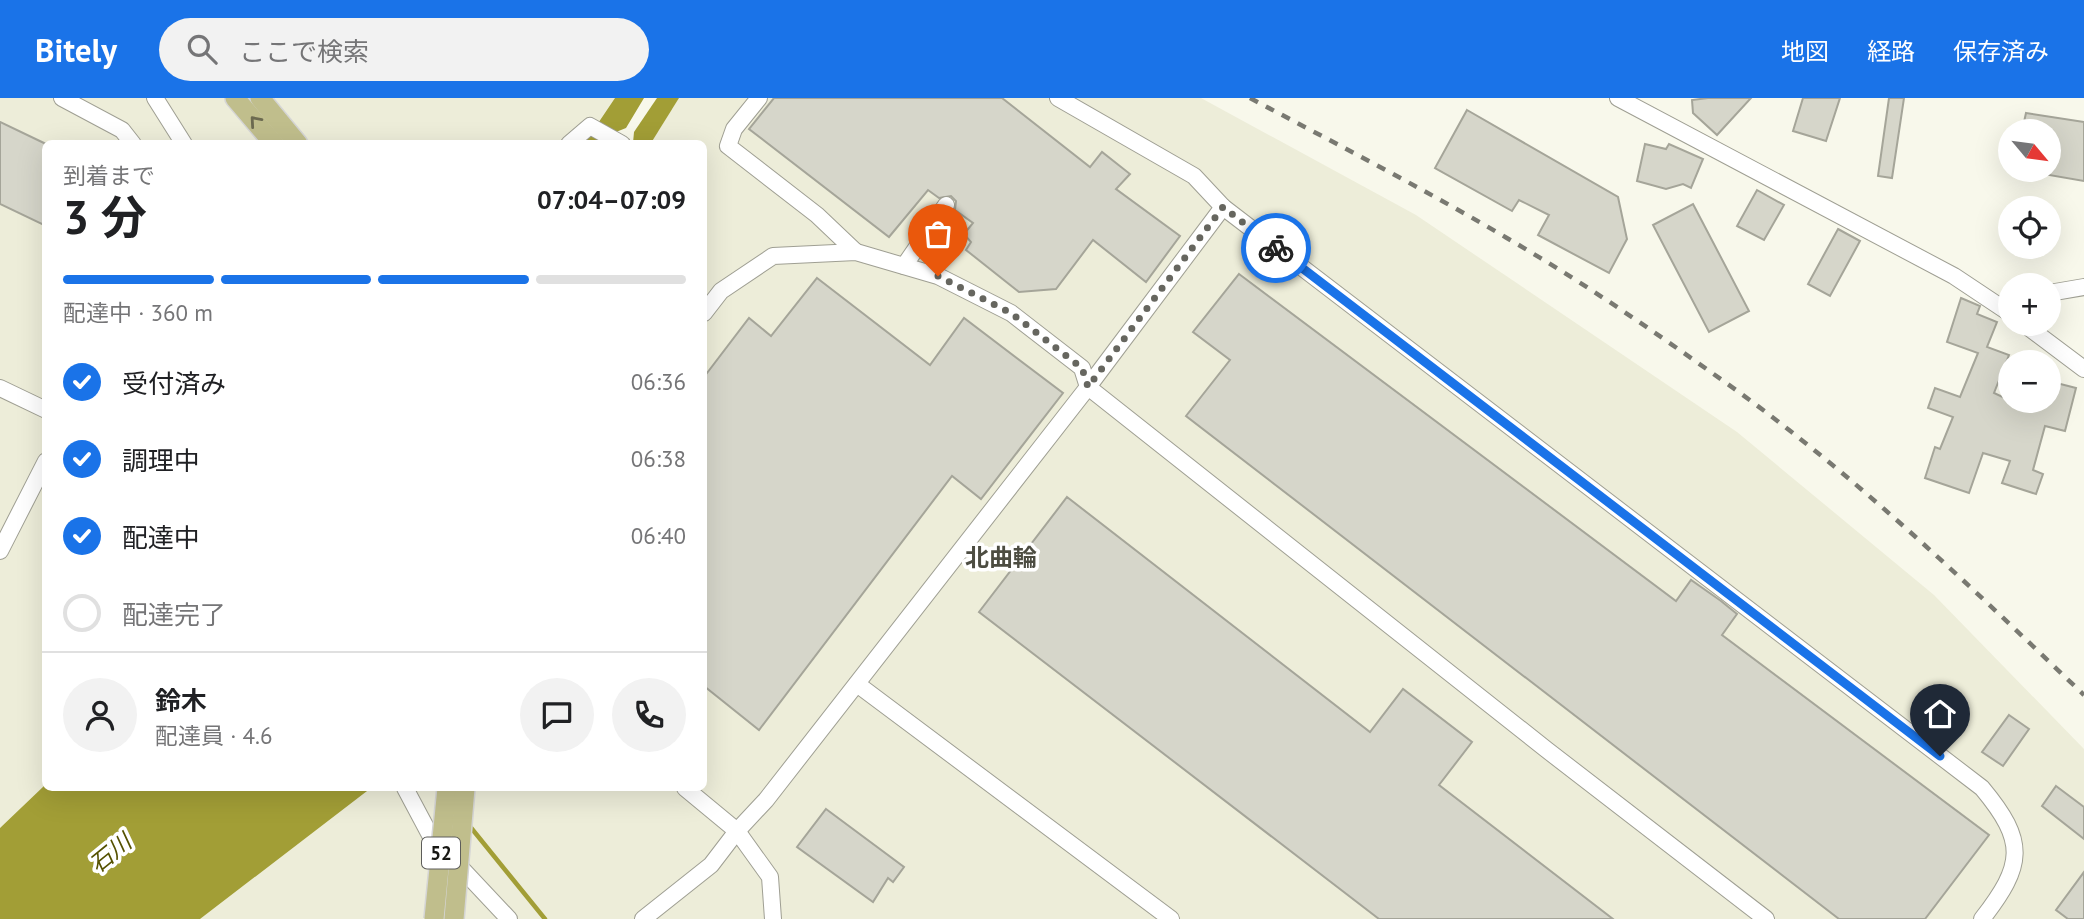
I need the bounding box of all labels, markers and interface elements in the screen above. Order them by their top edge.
search box [159,18,649,81]
text: Bitely [35,28,117,71]
icon: search [183,30,221,68]
text: ここで検索 [239,35,369,68]
text: 地図 [1781,36,1829,67]
text: 経路 [1867,36,1915,67]
text: 保存済み [1953,36,2049,67]
one-way arrow [250,116,263,129]
north arrow [1998,119,2062,182]
map controls [1998,119,2061,413]
text: 到着まで [63,161,155,190]
text: 07:04–07:09 [537,183,686,216]
text: 3 分 [63,187,147,247]
button: locate [1998,196,2061,259]
pin [908,204,968,276]
courier [1241,213,1311,283]
icon: bag [919,215,957,253]
icon: bike [1257,229,1295,267]
button: + [1998,273,2061,336]
text: 配達中 · 360 m [63,298,213,327]
button: − [1998,350,2061,413]
icon: check [63,363,101,401]
text: 受付済み [122,367,226,400]
text: 06:36 [631,367,686,396]
icon: check [63,440,101,478]
text: 調理中 [122,444,200,477]
text: 06:38 [631,444,686,473]
icon: check [63,517,101,555]
text: 配達中 [122,521,200,554]
text: 06:40 [631,521,686,550]
district label: 北曲輪 [965,542,1037,573]
text: 配達完了 [122,598,226,631]
button: person [63,678,137,752]
button: chat [520,678,594,752]
button: phone [612,678,686,752]
text: 鈴木 [155,684,207,717]
pin [1910,684,1970,756]
icon: home [1921,695,1959,733]
text: 配達員 · 4.6 [155,721,272,750]
water label: 石川 [83,825,139,879]
road number: 52 [422,838,460,868]

